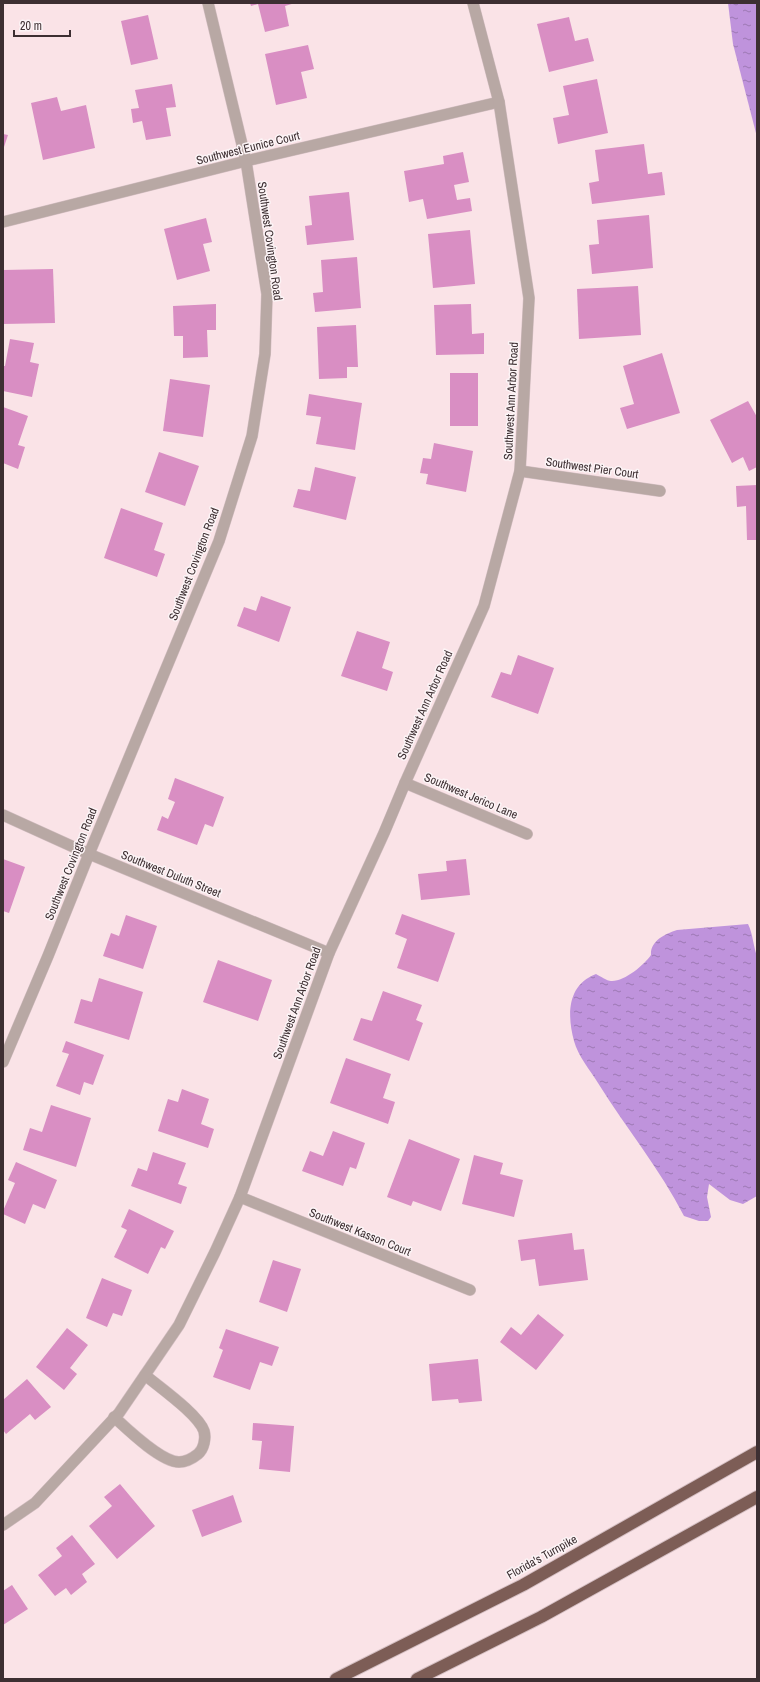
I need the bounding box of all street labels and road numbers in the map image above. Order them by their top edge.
street label: Southwest Eunice Court [195,127,302,169]
street label: Southwest Covington Road [254,181,286,301]
street label: Southwest Ann Arbor Road [500,342,522,460]
street label: Southwest Pier Court [545,454,640,482]
street label: Southwest Covington Road [165,505,223,623]
street label: Southwest Ann Arbor Road [394,648,456,762]
street label: Southwest Jerico Lane [422,769,520,823]
street label: Southwest Covington Road [41,805,101,923]
street label: Southwest Duluth Street [119,847,223,901]
street label: Southwest Ann Arbor Road [269,945,325,1061]
street label: Southwest Kasson Court [307,1204,413,1260]
street label: Florida's Turnpike [504,1531,580,1583]

